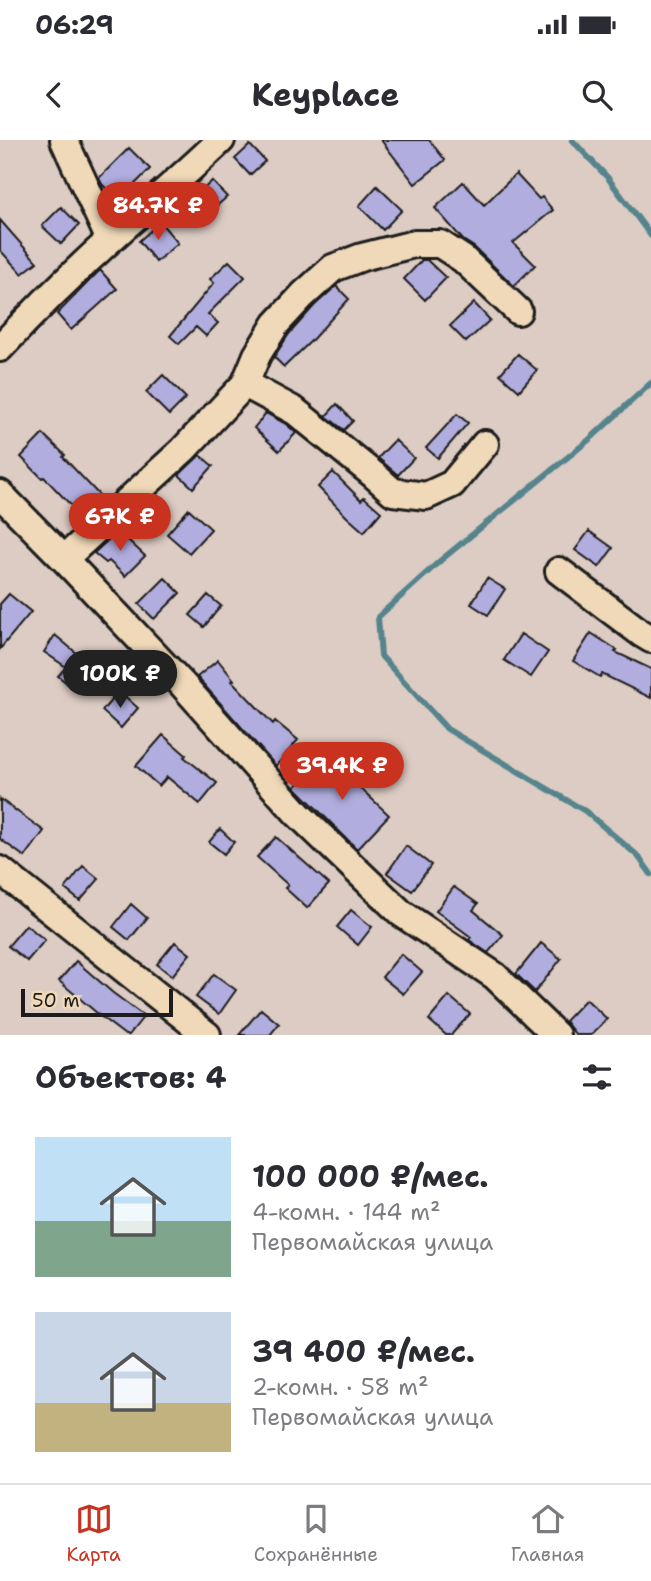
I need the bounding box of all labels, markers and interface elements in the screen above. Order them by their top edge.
text: 06:29 [35,7,114,42]
text: Keyplace [251,73,400,116]
icon: back [35,76,73,114]
icon: search [578,76,616,114]
pin: 84.7K ₽ [93,182,223,242]
text: 84.7K ₽ [113,190,203,220]
pin: 67K ₽ [71,494,169,553]
text: 67K ₽ [85,501,155,531]
pin: 100K ₽ [63,650,177,710]
text: 100K ₽ [79,658,161,688]
pin: 39.4K ₽ [277,742,407,802]
text: 39.4K ₽ [296,750,388,780]
scale bar [21,986,173,1018]
text: 50 m [32,988,80,1013]
text: Объектов: 4 [35,1057,227,1098]
icon: filters [578,1058,616,1096]
text: 100 000 ₽/мес. [252,1156,489,1197]
icon: home [91,1165,175,1249]
text: 4-комн. · 144 m² [252,1197,441,1227]
text: Первомайская улица [252,1227,493,1257]
text: 39 400 ₽/мес. [252,1331,475,1372]
icon: home [91,1340,175,1424]
text: 2-комн. · 58 m² [252,1372,429,1402]
text: Первомайская улица [252,1402,493,1432]
tab: Карта [66,1500,121,1567]
tab: Сохранённые [254,1500,378,1567]
tab: Главная [511,1500,585,1567]

